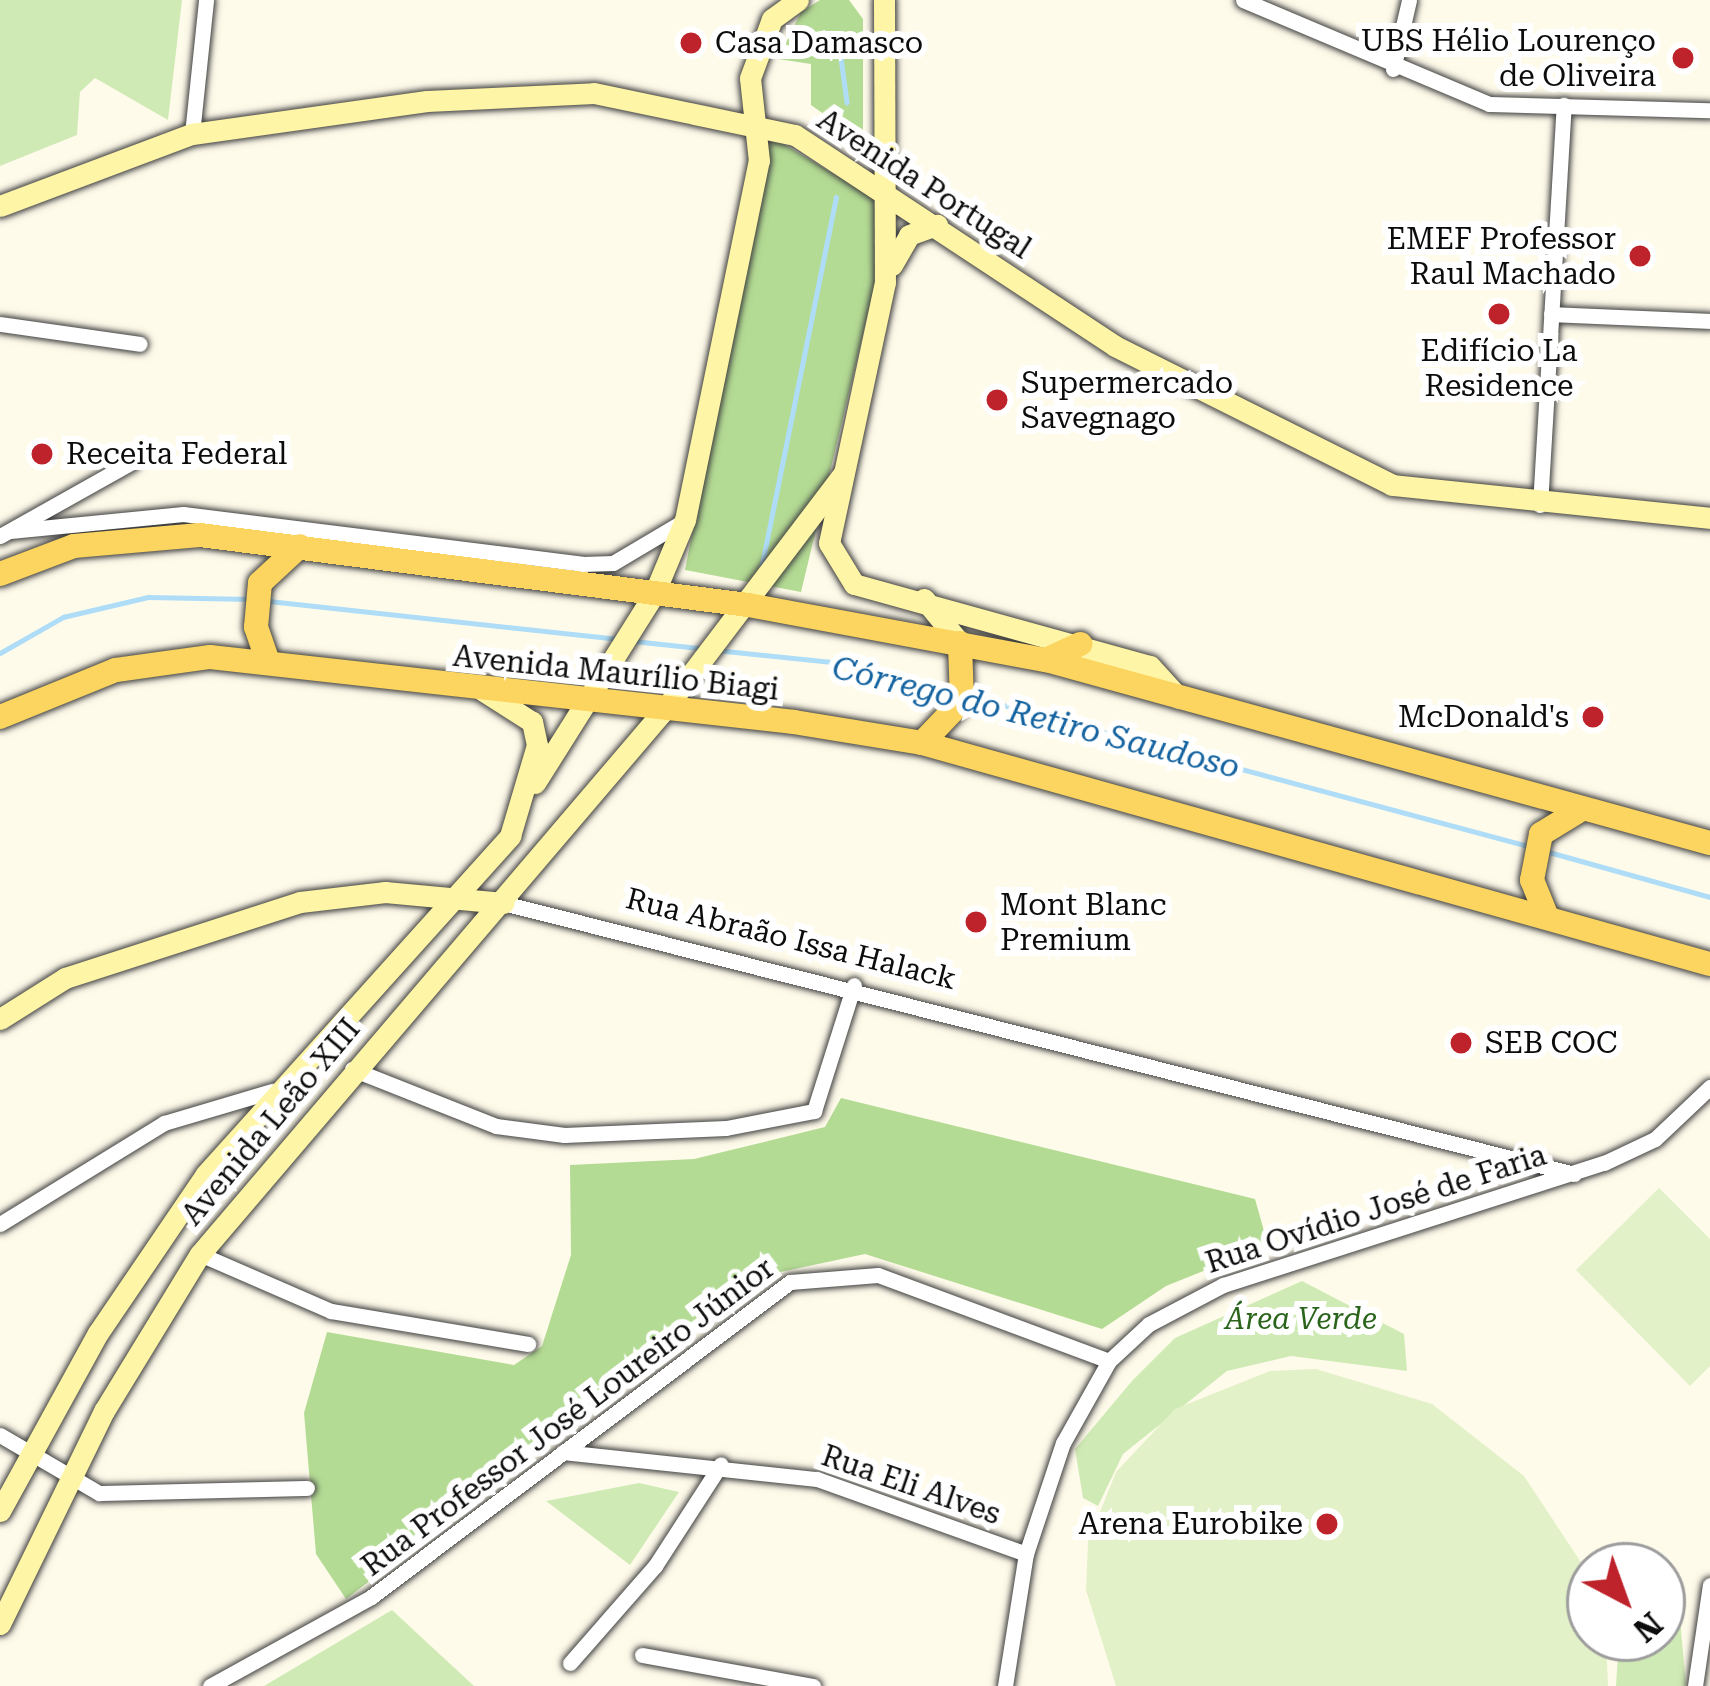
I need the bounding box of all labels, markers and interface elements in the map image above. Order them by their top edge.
place label: UBS Hélio Lourenço de Oliveira [1361,23,1656,94]
place label: Casa Damasco [715,25,923,61]
marker: Casa Damasco [678,30,704,56]
marker: UBS Hélio Lourenço de Oliveira [1667,42,1699,74]
street label: Avenida Portugal [811,102,1037,266]
place label: EMEF Professor Raul Machado [1387,221,1616,292]
marker: EMEF Professor Raul Machado [1627,243,1653,269]
marker: Edifício La Residence [1486,301,1512,327]
place label: Edifício La Residence [1421,333,1577,404]
place label: Supermercado Savegnago [1021,365,1233,436]
marker: Supermercado Savegnago [984,387,1010,413]
place label: Receita Federal [66,436,287,472]
marker: Receita Federal [29,441,55,467]
street label: Avenida Maurílio Biagi [451,638,781,708]
water label: Córrego do Retiro Saudoso [828,647,1244,787]
place label: McDonald's [1398,699,1569,735]
marker: McDonald's [1580,704,1606,730]
street label: Rua Abraão Issa Halack [622,881,960,997]
place label: Mont Blanc Premium [1000,887,1167,958]
marker: Mont Blanc Premium [963,909,989,935]
street label: Avenida Leão XIII [174,1012,368,1232]
place label: SEB COC [1485,1025,1617,1061]
marker: SEB COC [1448,1030,1474,1056]
street label: Rua Ovídio José de Faria [1201,1137,1551,1281]
street label: Rua Professor José Loureiro Júnior [355,1250,781,1584]
park label: Área Verde [1225,1301,1377,1337]
street label: Rua Eli Alves [817,1438,1005,1532]
place label: Arena Eurobike [1079,1506,1303,1542]
marker: Arena Eurobike [1314,1511,1340,1537]
north arrow [1566,1542,1686,1662]
text: N [1626,1604,1670,1650]

